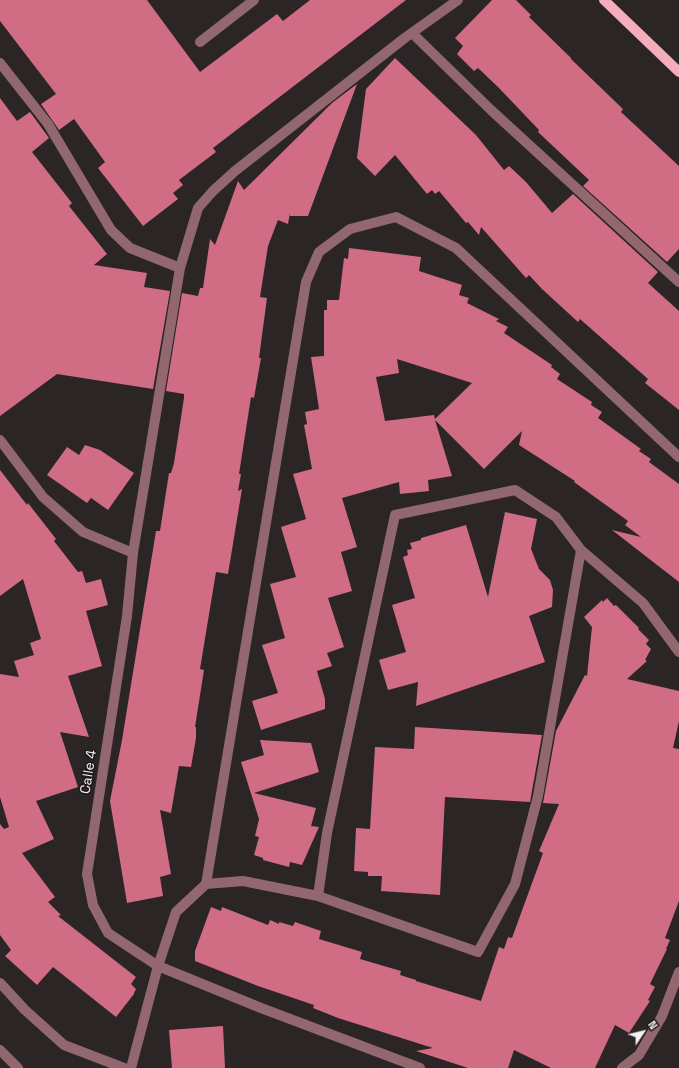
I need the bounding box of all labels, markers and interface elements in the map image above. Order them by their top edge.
street label: Calle 4 [77,749,101,795]
north arrow [623,1012,663,1052]
text: N [645,1018,661,1032]

